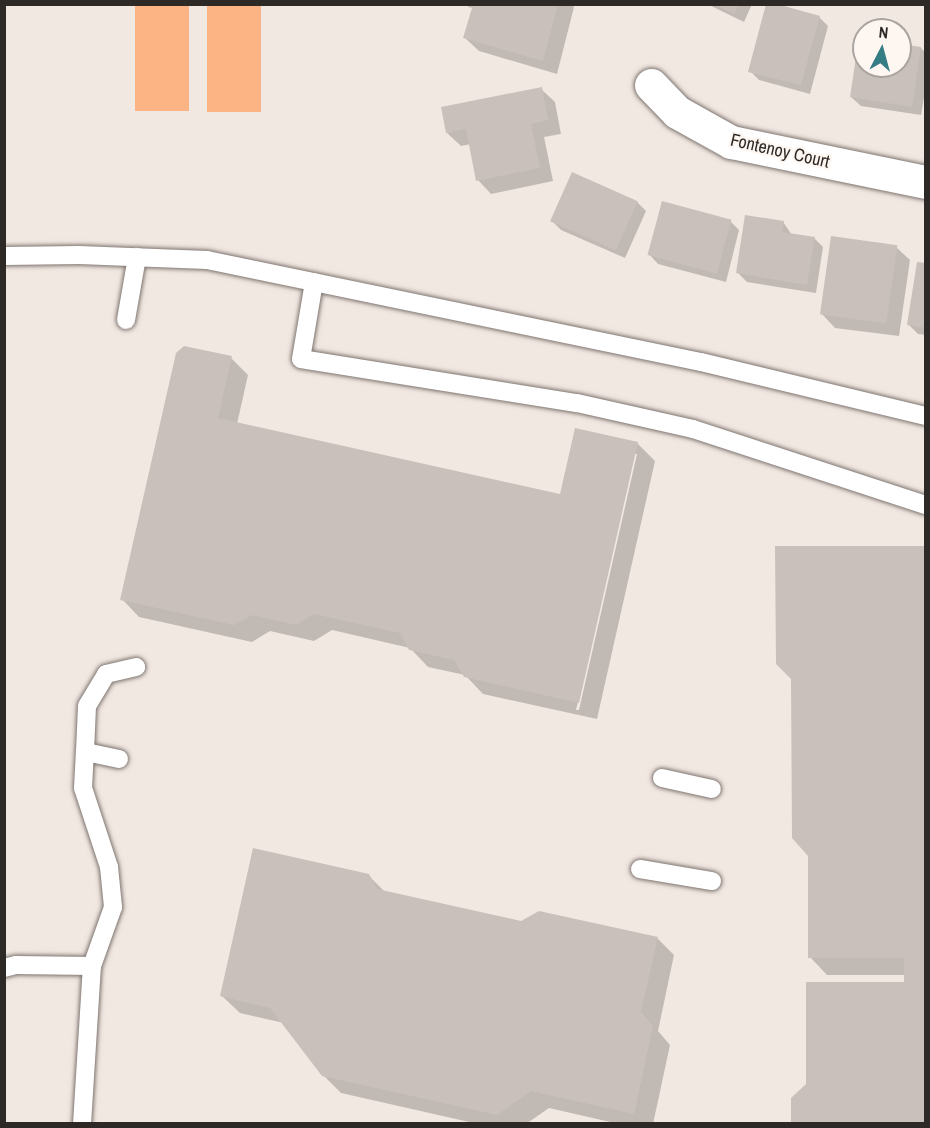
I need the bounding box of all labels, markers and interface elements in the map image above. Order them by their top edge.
north arrow [852,18,912,78]
text: N [878,21,890,44]
street label: Fontenoy Court [728,129,832,173]

